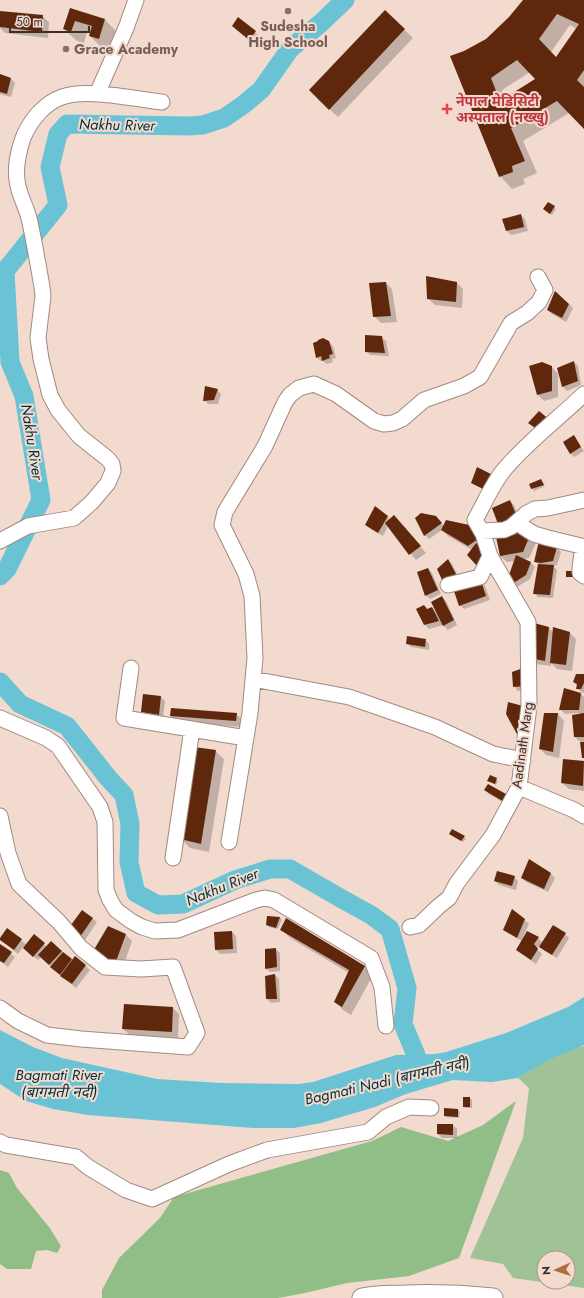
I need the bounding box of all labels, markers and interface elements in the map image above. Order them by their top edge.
marker: Sudesha High School [283,6,293,16]
scale bar [10,8,89,34]
text: 50 m [16,13,43,31]
place label: Sudesha High School [248,16,328,52]
place label: Grace Academy [74,39,179,59]
marker: Grace Academy [61,44,71,54]
place label: नेपाल मेडिसिटी अस्पताल (नख्खु) [456,91,549,127]
marker: नेपाल मेडिसिटी अस्पताल (नख्खु) [441,103,453,115]
water label: Nakhu River [79,113,156,137]
water label: Nakhu River [15,403,49,482]
street label: Aadinath Marg [506,700,538,790]
water label: Nakhu River [182,862,262,912]
water label: Bagmati Nadi (बागमती नदी) [303,1051,471,1111]
water label: Bagmati River (बागमती नदी) [16,1064,103,1103]
north arrow [536,1250,576,1290]
text: N [538,1266,554,1275]

